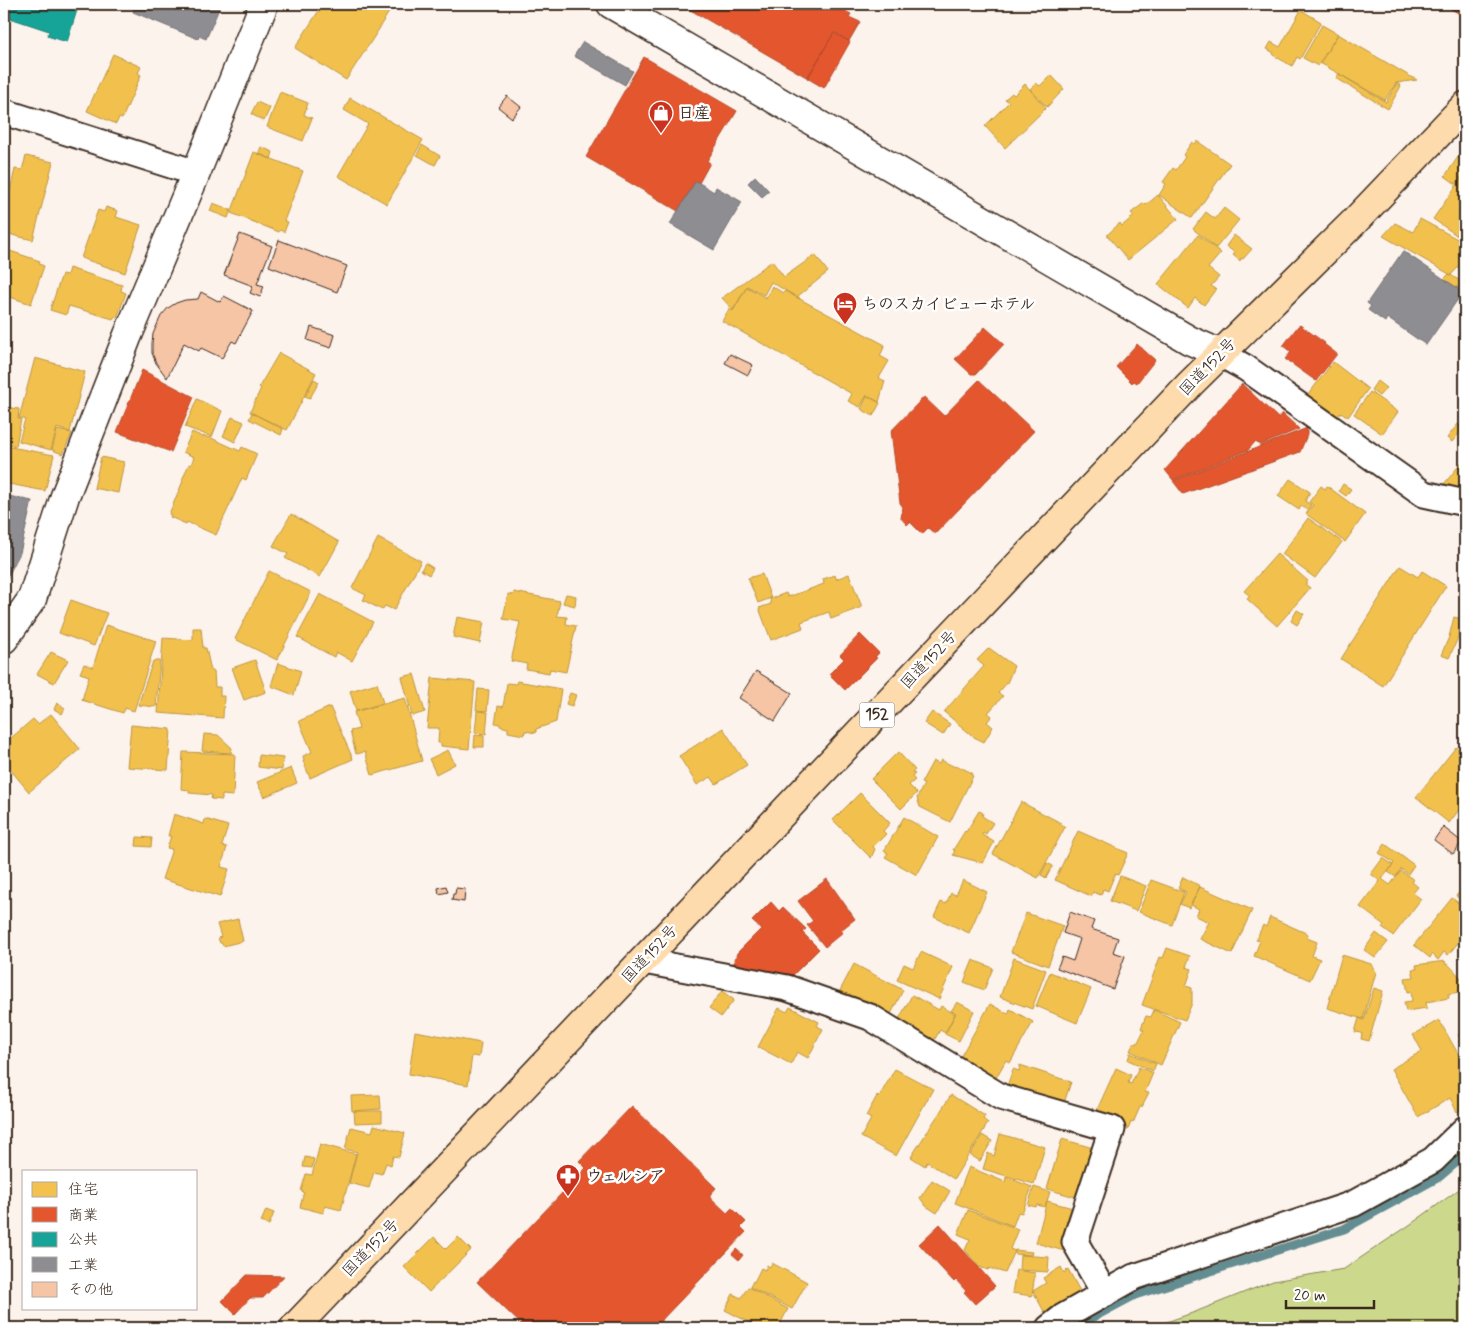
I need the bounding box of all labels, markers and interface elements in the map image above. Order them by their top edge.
shop icon: 日産 [648,100,674,134]
place label: 日産 [678,103,710,124]
hotel icon: ちのスカイビューホテル [832,291,858,325]
place label: ちのスカイビューホテル [862,294,1035,315]
street label: 国道152号 [1175,333,1241,401]
street label: 国道152号 [896,626,962,694]
road number: 152 [860,702,894,728]
street label: 国道152号 [617,920,683,988]
pharmacy icon: ウェルシア [555,1163,581,1197]
place label: ウェルシア [586,1166,665,1187]
legend [22,1170,198,1310]
text: 住宅 [68,1180,98,1200]
text: 商業 [68,1206,98,1226]
street label: 国道152号 [338,1214,404,1282]
text: 公共 [68,1230,98,1250]
text: 工業 [68,1256,98,1276]
scale bar [1286,1277,1374,1309]
text: その他 [68,1280,113,1300]
text: 20 m [1294,1286,1326,1306]

